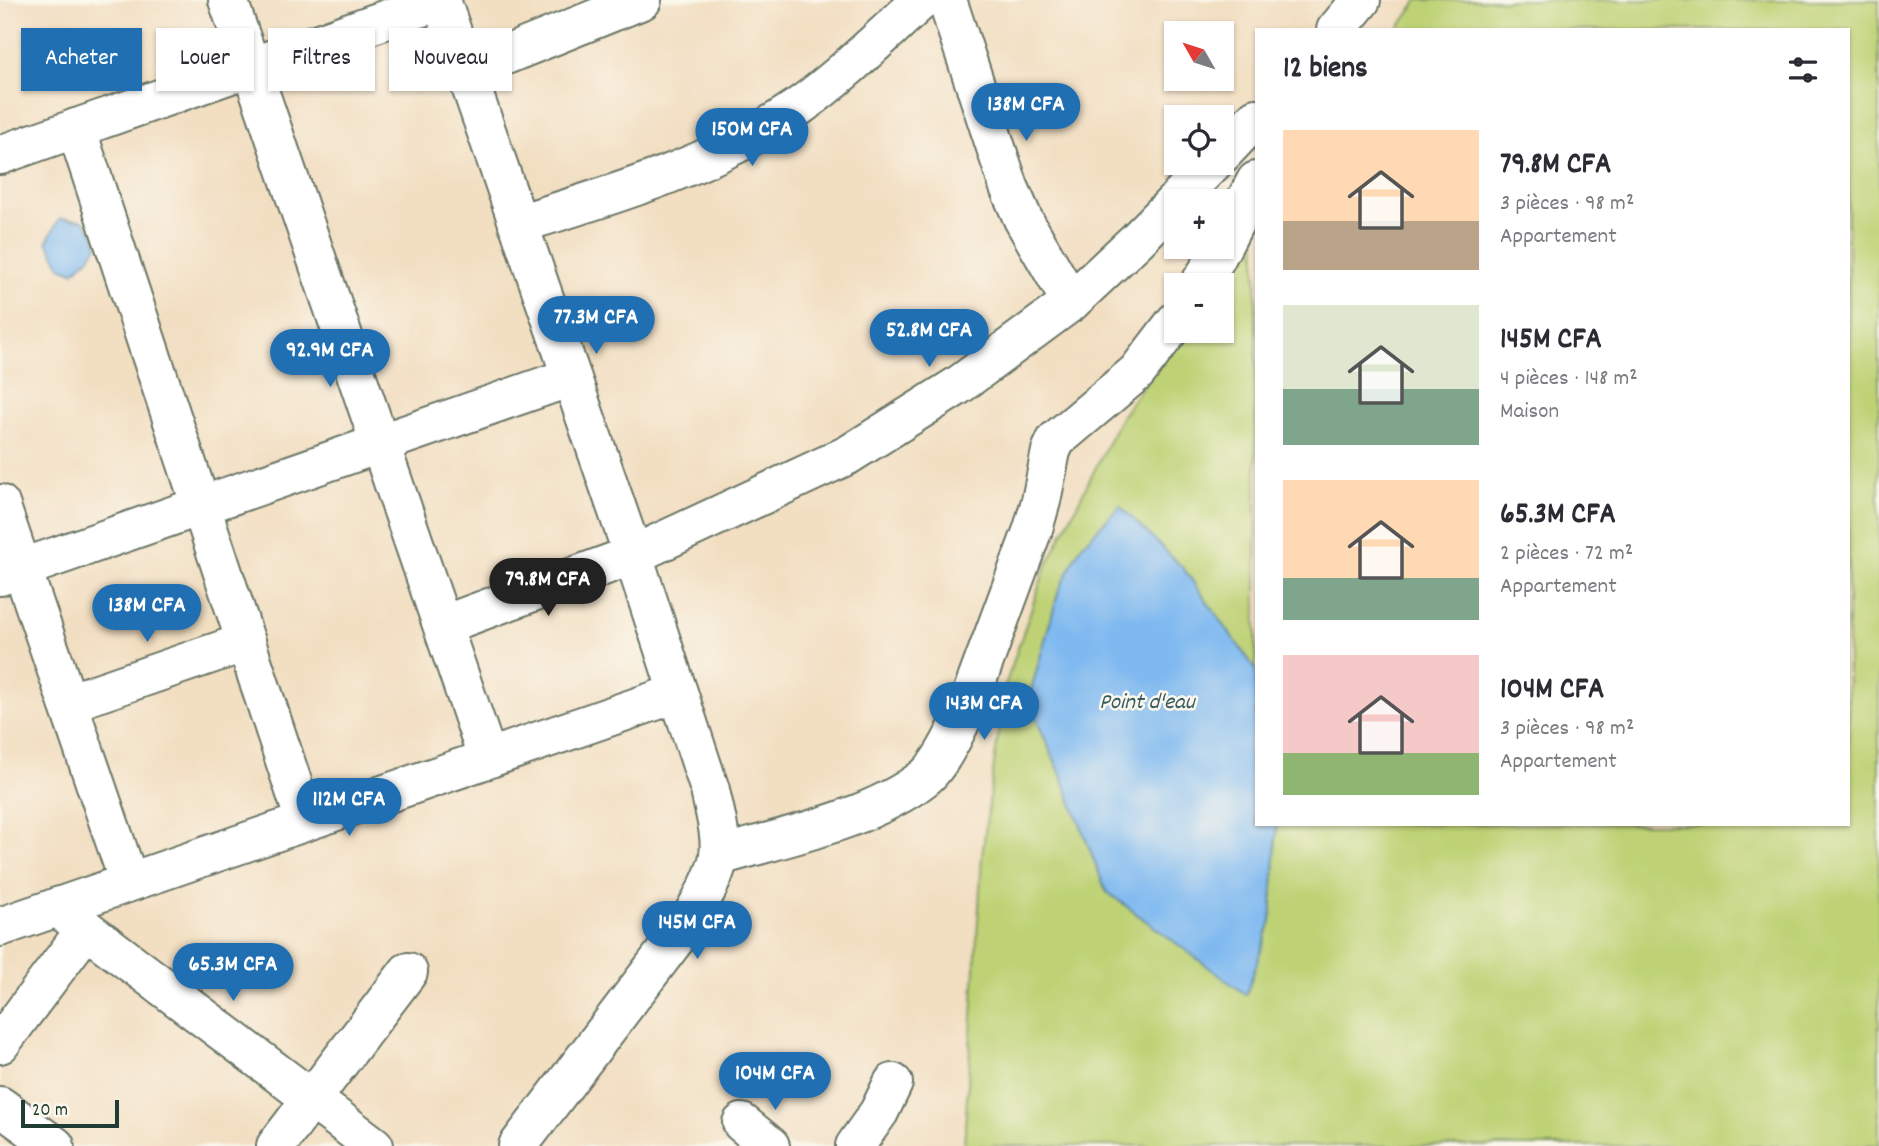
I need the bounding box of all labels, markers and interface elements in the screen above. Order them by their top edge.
north arrow [1164,21,1234,91]
map controls [1164,21,1234,343]
chip: Acheter [21,28,142,91]
chip: Louer [156,28,254,91]
chip: Filtres [268,28,375,91]
chip: Nouveau [389,28,512,91]
text: 12 biens [1283,49,1368,92]
icon: filters [1784,51,1822,89]
pin: 138M CFA [954,83,1098,143]
text: 138M CFA [987,89,1065,122]
button: locate [1164,105,1234,175]
pin: 150M CFA [680,108,824,168]
text: 150M CFA [711,114,793,147]
text: 79.8M CFA [1500,145,1611,188]
icon: home [1339,158,1423,242]
text: 3 pièces · 98 m² [1500,188,1634,221]
button: + [1164,189,1234,259]
text: Appartement [1500,221,1617,254]
button: − [1164,273,1234,343]
pin: 77.3M CFA [516,296,676,356]
text: 77.3M CFA [554,302,638,335]
pin: 52.8M CFA [849,310,1009,369]
text: 52.8M CFA [886,315,972,348]
text: 145M CFA [1500,320,1602,363]
pin: 92.9M CFA [250,330,410,389]
icon: home [1339,333,1423,417]
text: 92.9M CFA [286,335,374,368]
text: 4 pièces · 148 m² [1500,363,1638,396]
text: Maison [1500,396,1559,429]
text: 65.3M CFA [1500,495,1616,538]
icon: home [1339,508,1423,592]
text: 2 pièces · 72 m² [1500,538,1633,571]
pin: 79.8M CFA [468,558,628,618]
text: 79.8M CFA [505,564,591,597]
text: Appartement [1500,571,1617,604]
pin: 138M CFA [75,584,219,644]
text: 138M CFA [108,590,186,623]
text: 104M CFA [1500,670,1604,713]
pin: 143M CFA [912,682,1056,742]
icon: home [1339,683,1423,767]
water label: Point d'eau [1099,687,1197,720]
text: 143M CFA [945,688,1023,721]
text: 3 pièces · 98 m² [1500,713,1634,746]
text: Appartement [1500,746,1617,779]
pin: 112M CFA [277,778,421,838]
text: 112M CFA [312,784,386,817]
pin: 145M CFA [625,902,769,961]
text: 145M CFA [658,907,736,940]
pin: 65.3M CFA [153,944,313,1003]
text: 65.3M CFA [189,949,277,982]
pin: 104M CFA [703,1052,847,1112]
text: 104M CFA [735,1058,815,1091]
scale bar [21,1097,119,1129]
text: 20 m [32,1098,68,1125]

